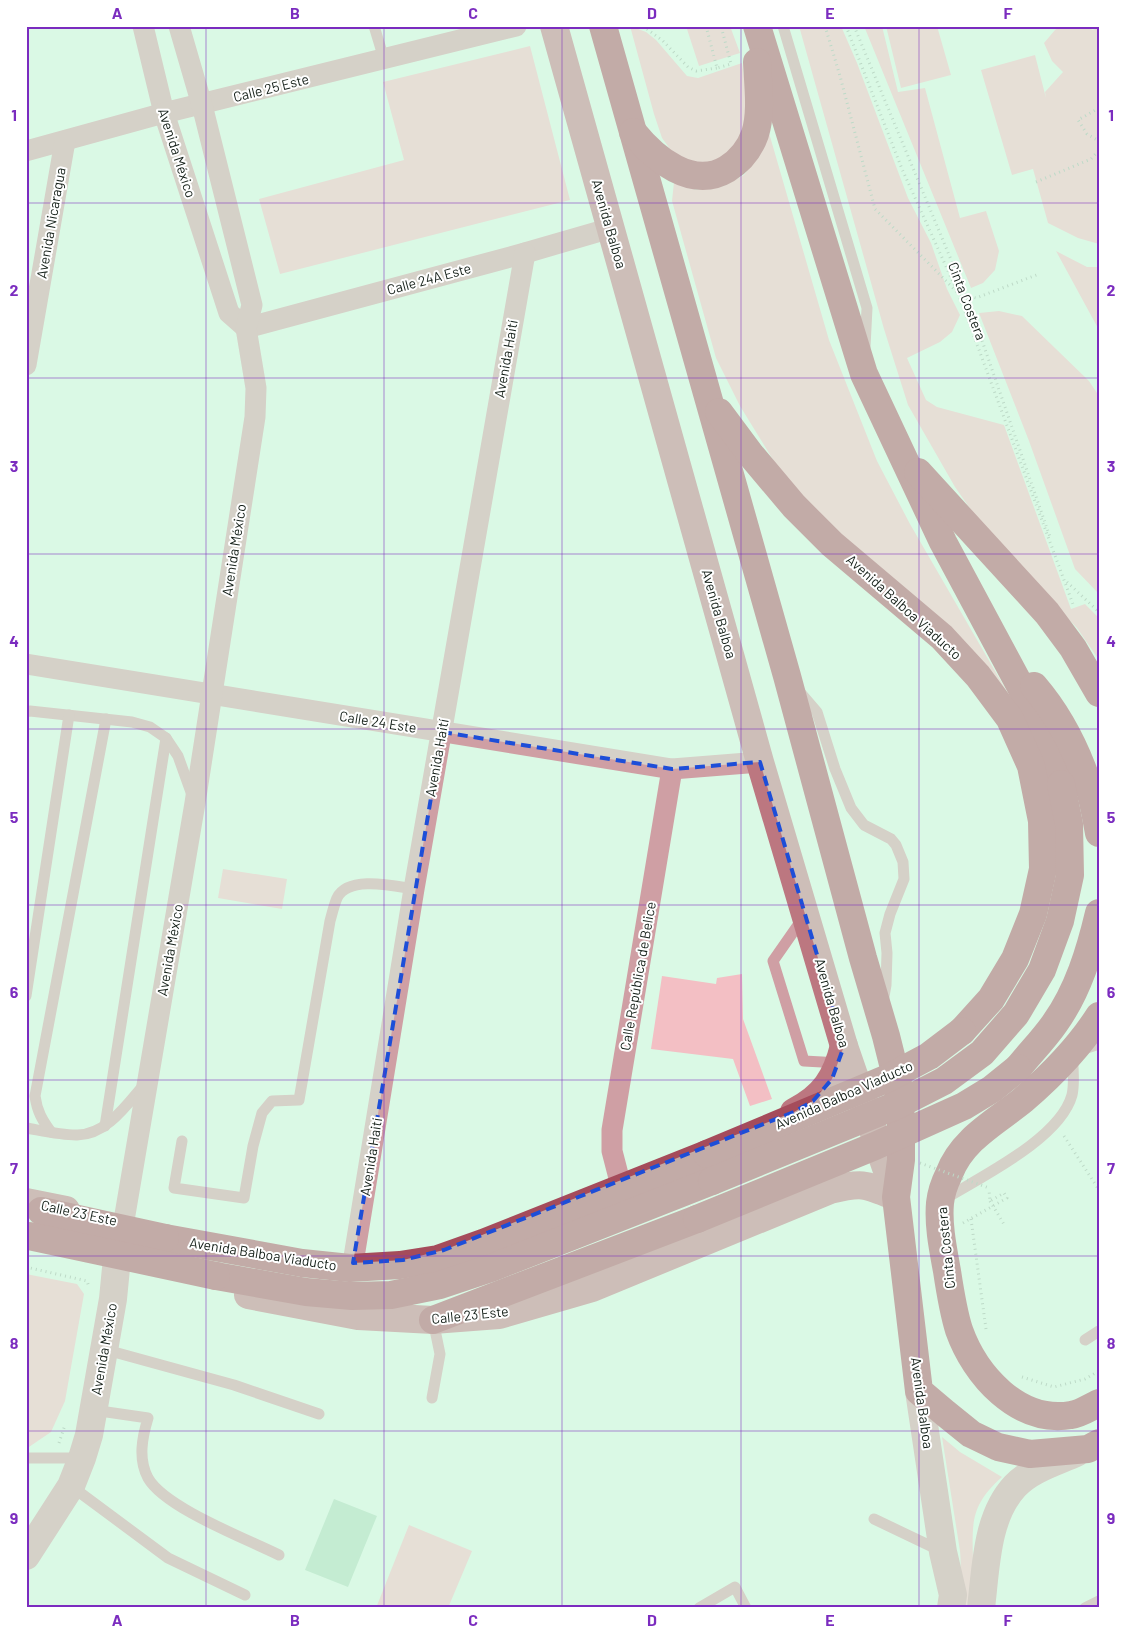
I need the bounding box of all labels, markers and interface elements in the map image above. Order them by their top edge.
text: A [112,3,123,22]
text: B [290,3,300,22]
text: C [468,3,478,22]
text: D [647,3,657,22]
text: E [825,3,835,22]
text: F [1004,3,1013,22]
street label: Calle 25 Este [231,70,310,105]
text: 1 [11,105,17,124]
text: 1 [1108,105,1114,124]
street label: Avenida México [155,106,200,200]
street label: Avenida Nicaragua [32,166,69,280]
street label: Avenida Balboa [589,177,630,270]
street label: Calle 24A Este [385,259,473,298]
street label: Cinta Costera [945,259,990,342]
text: 2 [10,280,19,299]
text: 2 [1107,280,1116,299]
street label: Avenida Haití [490,319,521,399]
text: 3 [10,456,18,475]
text: 3 [1107,456,1115,475]
street label: Avenida México [218,503,249,597]
street label: Avenida Balboa Viaducto [843,551,965,663]
street label: Avenida Balboa [699,567,740,660]
text: 4 [9,631,19,650]
text: 4 [1106,631,1116,650]
street label: Calle 24 Este [338,707,418,736]
street label: Avenida Haití [421,718,452,798]
text: 5 [10,807,19,826]
text: 5 [1107,807,1116,826]
street label: Calle República de Belice [616,900,659,1052]
street label: Avenida México [153,903,186,997]
street label: Avenida Balboa [812,956,853,1049]
text: 6 [10,982,19,1001]
text: 6 [1107,982,1116,1001]
street label: Avenida Balboa Viaducto [772,1057,915,1133]
street label: Avenida Haití [356,1117,385,1197]
text: 7 [10,1158,18,1177]
text: 7 [1107,1158,1115,1177]
street label: Calle 23 Este [40,1196,119,1229]
street label: Cinta Costera [933,1206,958,1290]
street label: Avenida Balboa Viaducto [188,1233,338,1274]
street label: Avenida México [87,1302,120,1396]
street label: Calle 23 Este [431,1302,509,1327]
text: 8 [10,1333,19,1352]
text: 8 [1107,1333,1116,1352]
street label: Avenida Balboa [908,1356,937,1450]
text: 9 [10,1508,18,1527]
text: 9 [1107,1508,1115,1527]
text: A [112,1610,123,1629]
text: B [290,1610,300,1629]
text: C [468,1610,478,1629]
text: D [647,1610,657,1629]
text: E [825,1610,835,1629]
text: F [1004,1610,1013,1629]

